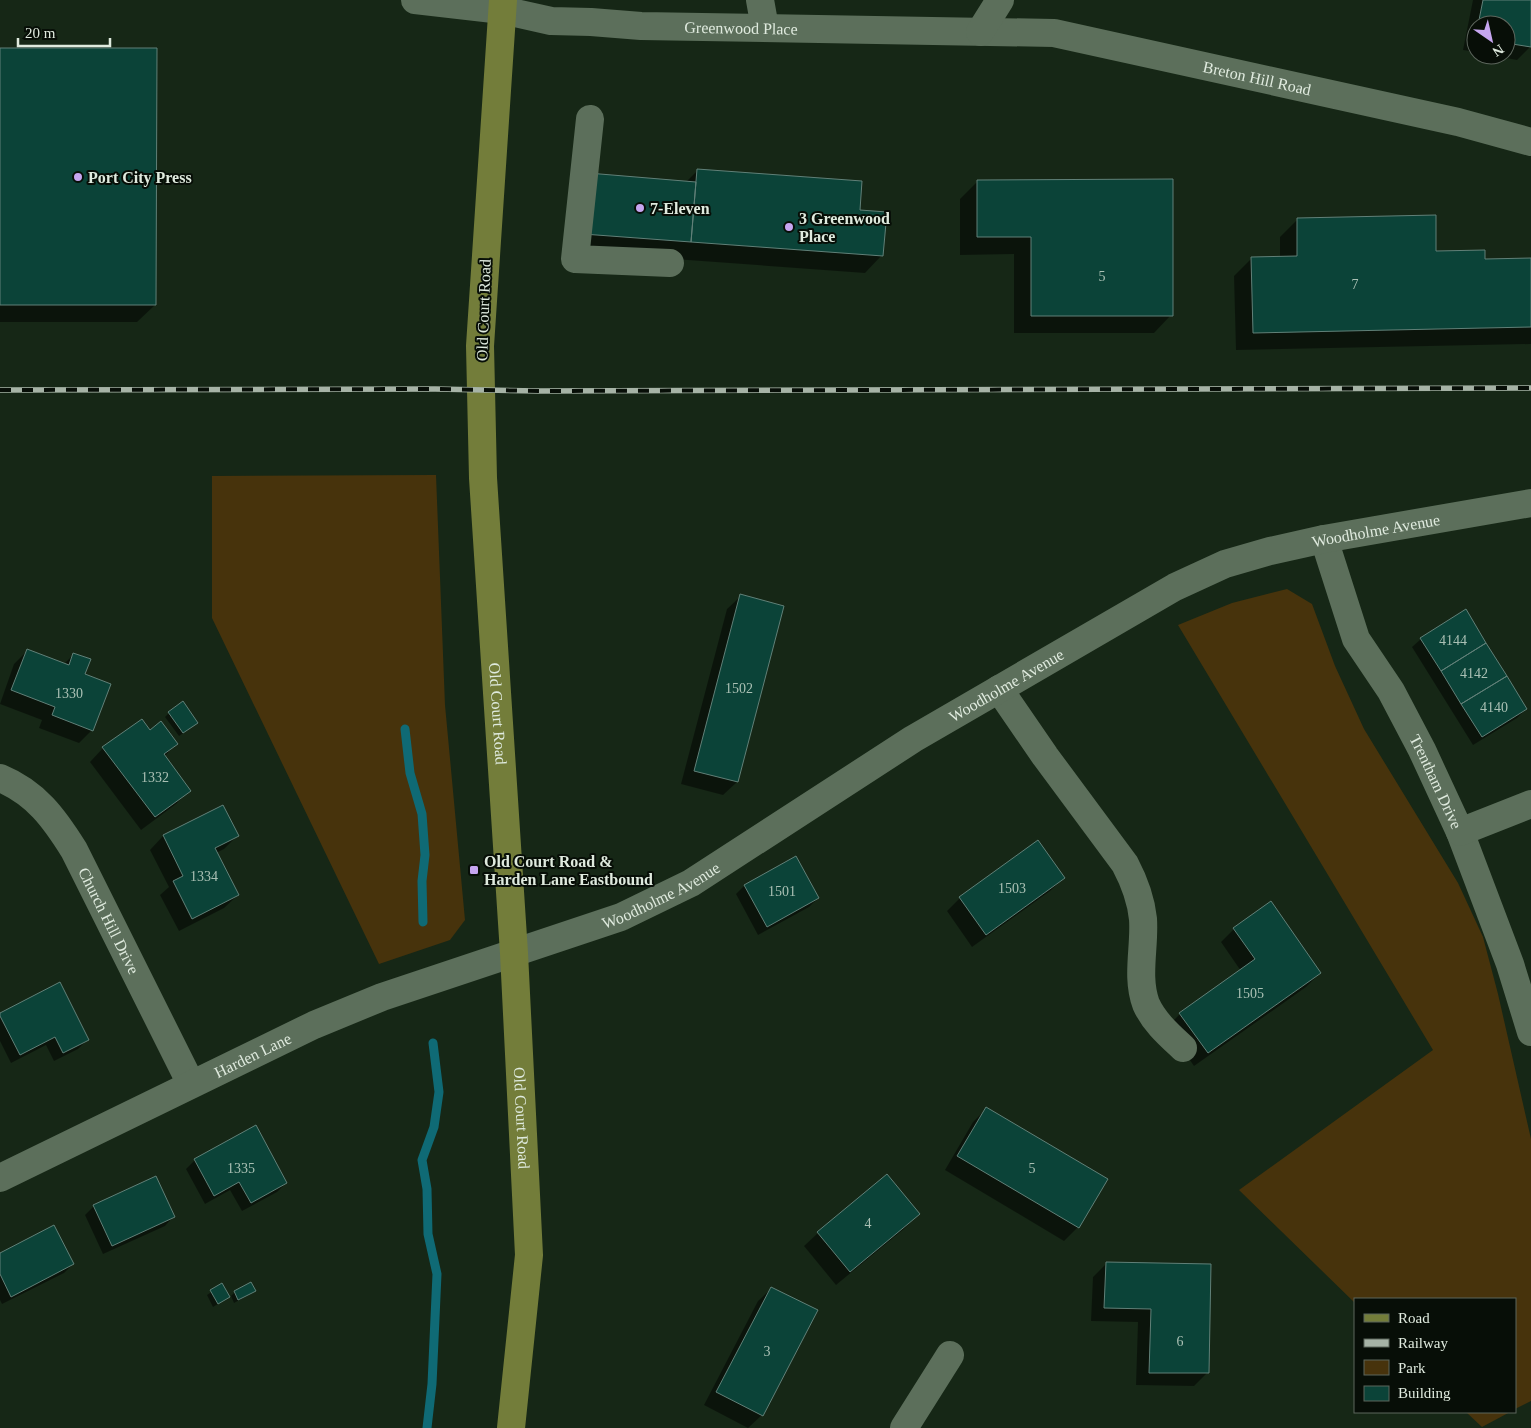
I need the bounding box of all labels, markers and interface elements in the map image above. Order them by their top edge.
scale bar [18,15,110,47]
north arrow [1466,15,1516,65]
street label: Greenwood Place [684,19,798,38]
text: 20 m [25,25,56,41]
text: N [1490,41,1506,59]
street label: Breton Hill Road [1201,58,1313,98]
place label: Port City Press [88,169,192,187]
marker: Port City Press [72,171,84,183]
place label: 7-Eleven [650,200,710,217]
marker: 7-Eleven [634,202,646,214]
place label: 3 Greenwood Place [799,210,890,245]
marker: 3 Greenwood Place [783,221,795,233]
street label: Old Court Road [473,259,494,361]
house number: 5 [1099,269,1106,284]
house number: 7 [1352,277,1359,292]
street label: Woodholme Avenue [1310,511,1441,550]
house number: 4144 [1439,633,1467,648]
street label: Woodholme Avenue [946,646,1067,725]
street label: Old Court Road [486,662,510,765]
house number: 4142 [1460,666,1488,681]
house number: 1502 [725,681,753,696]
house number: 1330 [55,686,83,701]
house number: 4140 [1480,700,1508,715]
street label: Trentham Drive [1406,732,1465,832]
house number: 1332 [141,770,169,785]
place label: Old Court Road & Harden Lane Eastbound [484,853,653,888]
street label: Woodholme Avenue [600,859,723,932]
marker: Old Court Road & Harden Lane Eastbound [468,864,480,876]
street label: Church Hill Drive [75,865,142,977]
house number: 1334 [190,869,218,884]
house number: 1503 [998,881,1026,896]
house number: 1501 [768,884,796,899]
house number: 1505 [1236,986,1264,1001]
street label: Harden Lane [212,1030,294,1081]
street label: Old Court Road [511,1067,533,1169]
house number: 1335 [227,1161,255,1176]
house number: 5 [1029,1161,1036,1176]
house number: 4 [865,1216,872,1231]
legend [1354,1298,1516,1413]
text: Road [1398,1310,1430,1326]
house number: 6 [1177,1334,1184,1349]
text: Railway [1398,1335,1448,1351]
house number: 3 [764,1344,771,1359]
text: Park [1398,1360,1426,1376]
text: Building [1398,1385,1451,1401]

